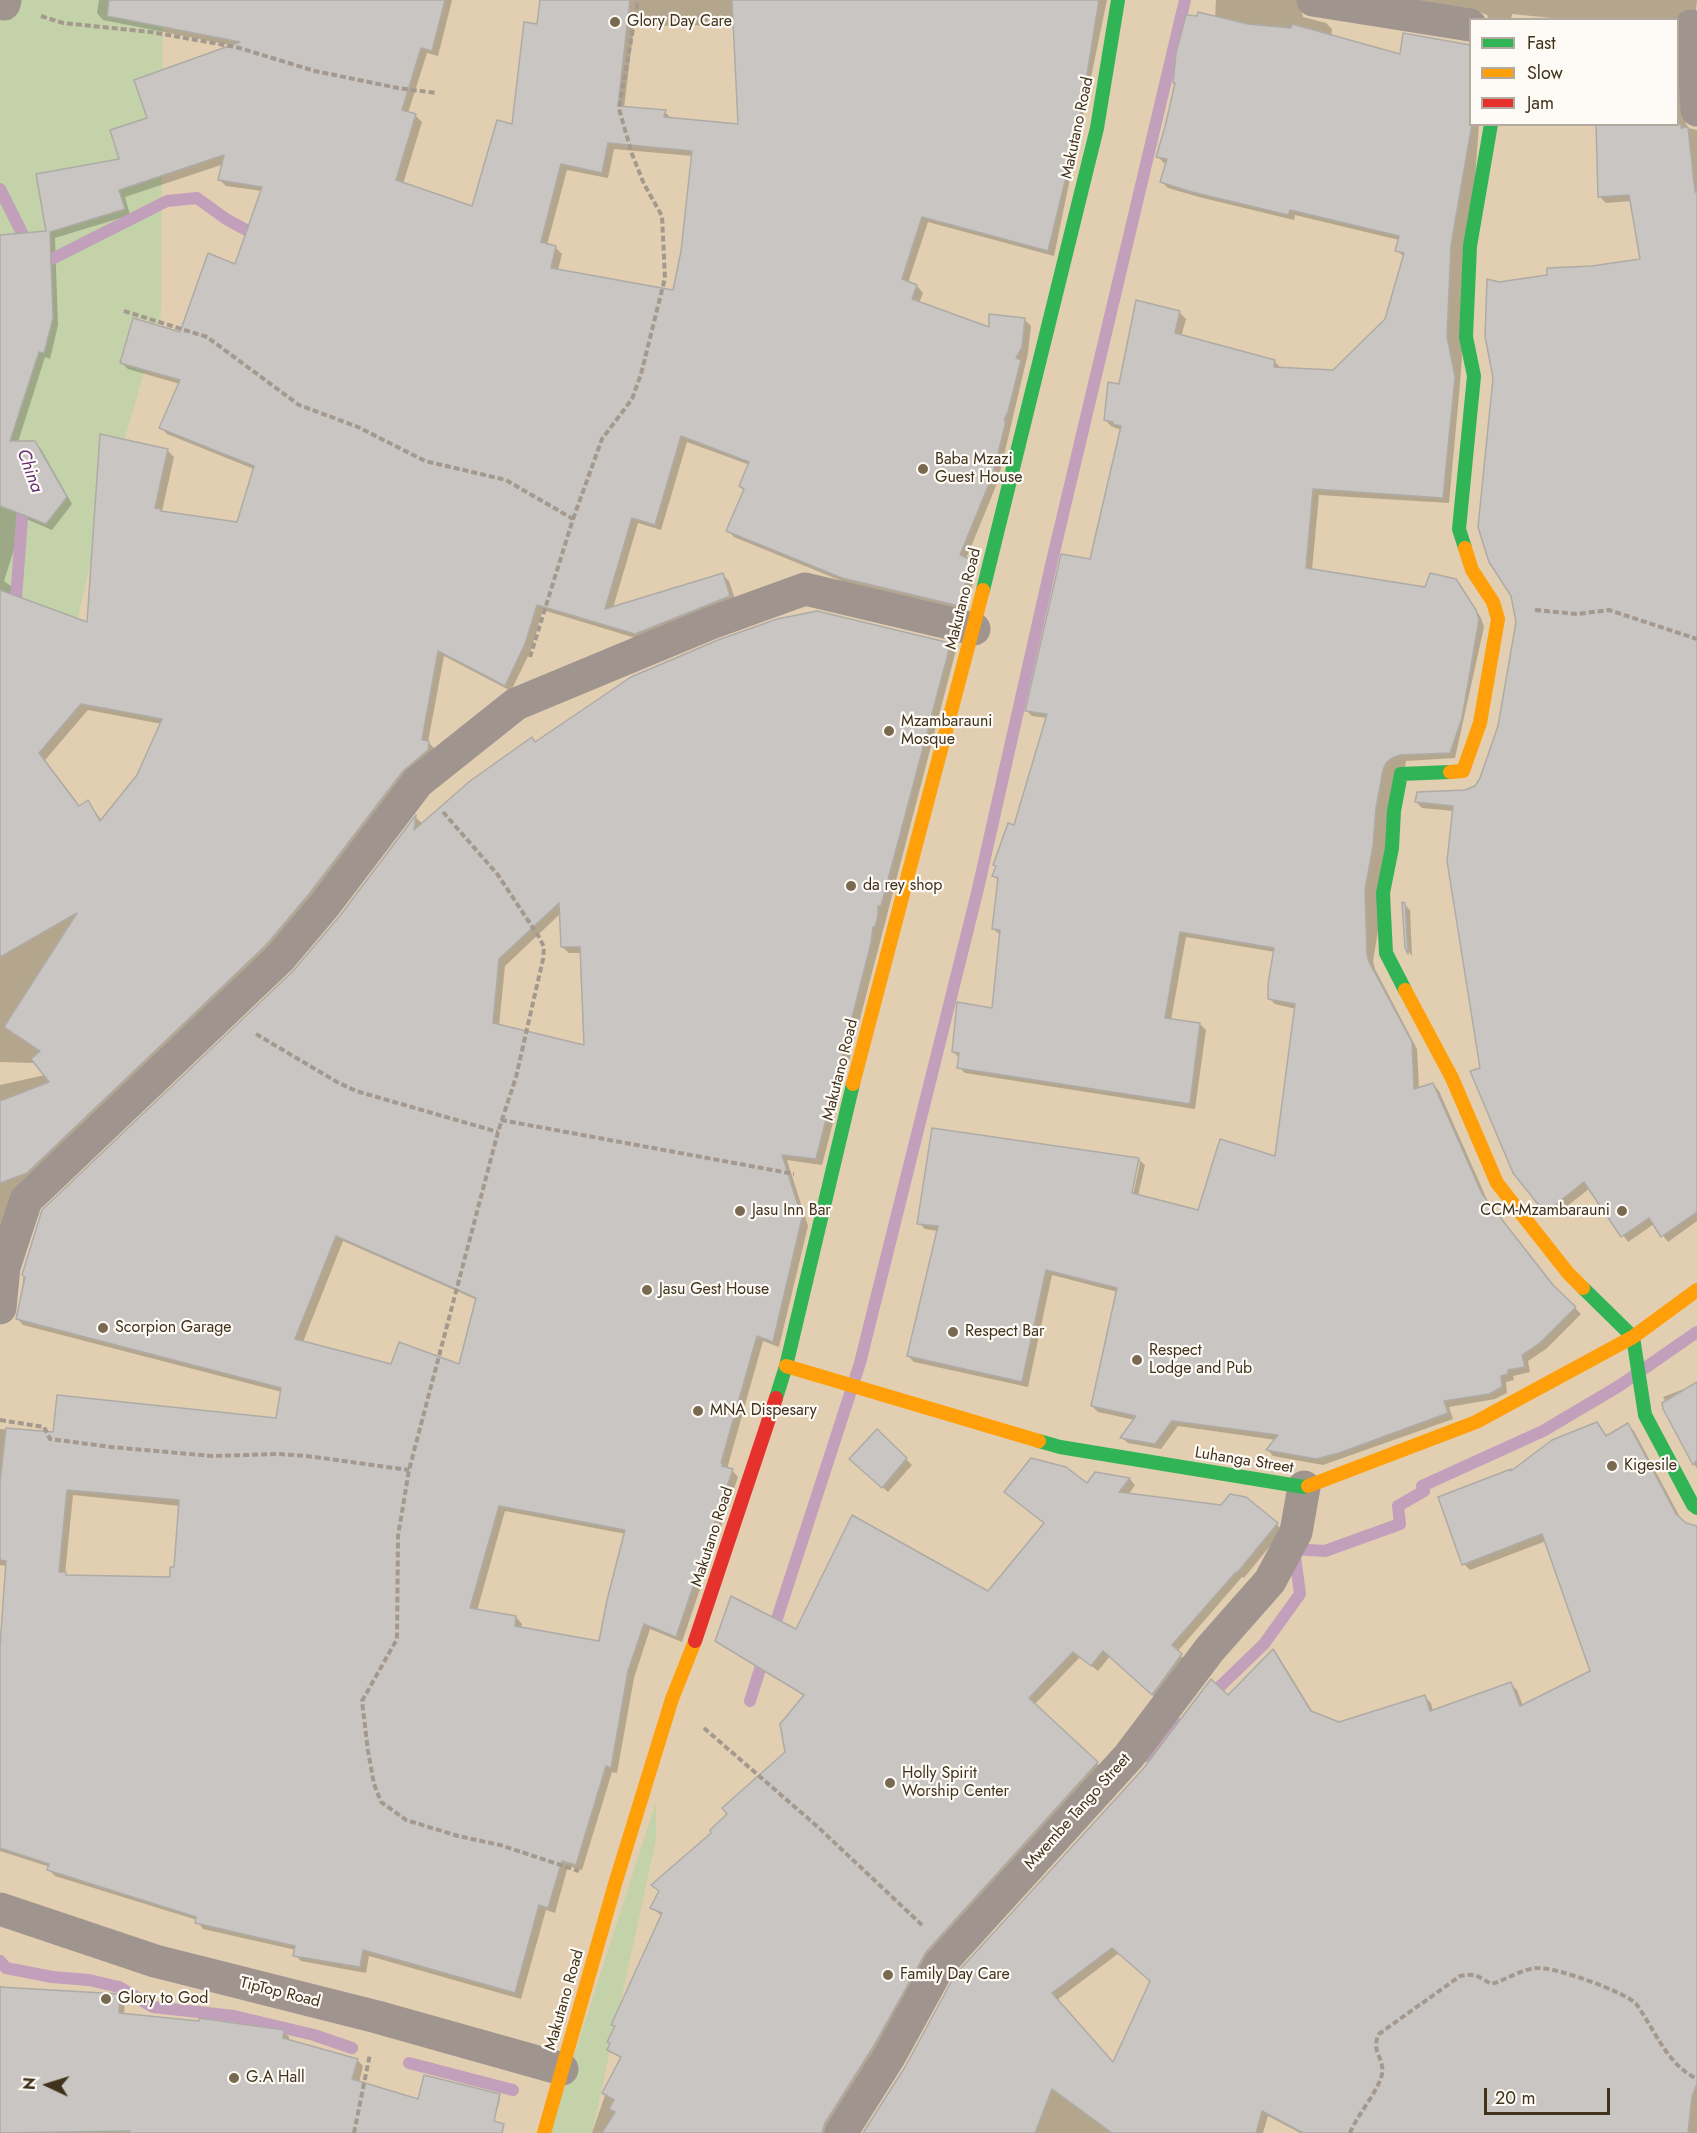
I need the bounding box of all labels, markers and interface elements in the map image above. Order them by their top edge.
place label: Glory Day Care [627,12,732,32]
marker: Glory Day Care [608,15,622,29]
legend [1469,18,1679,126]
text: Fast [1527,30,1556,56]
text: Slow [1527,60,1563,86]
street label: Makutano Road [1058,75,1098,181]
text: Jam [1527,90,1554,116]
water label: China [11,446,47,496]
place label: Baba Mzazi Guest House [935,450,1022,488]
marker: Baba Mzazi Guest House [916,462,930,476]
street label: Makutano Road [942,546,986,652]
place label: Mzambarauni Mosque [901,712,992,750]
marker: Mzambarauni Mosque [882,724,896,738]
place label: da rey shop [863,876,942,896]
marker: da rey shop [844,879,858,893]
street label: Makutano Road [819,1017,863,1123]
place label: Jasu Inn Bar [752,1201,831,1221]
place label: CCM-Mzambarauni [1480,1201,1610,1221]
marker: Jasu Inn Bar [733,1204,747,1218]
marker: CCM-Mzambarauni [1615,1204,1629,1218]
place label: Jasu Gest House [659,1280,769,1300]
marker: Jasu Gest House [640,1283,654,1297]
place label: Scorpion Garage [115,1318,231,1338]
marker: Scorpion Garage [96,1321,110,1335]
place label: Respect Bar [965,1322,1044,1342]
marker: Respect Bar [946,1325,960,1339]
place label: Respect Lodge and Pub [1149,1341,1252,1379]
marker: Respect Lodge and Pub [1130,1353,1144,1367]
place label: MNA Dispesary [710,1401,817,1421]
marker: MNA Dispesary [691,1404,705,1418]
street label: Luhanga Street [1193,1444,1295,1478]
place label: Kigesile [1624,1456,1677,1476]
marker: Kigesile [1605,1459,1619,1473]
street label: Makutano Road [688,1485,738,1589]
street label: Mwembe Tango Street [1021,1750,1135,1874]
place label: Holly Spirit Worship Center [902,1764,1009,1802]
marker: Holly Spirit Worship Center [883,1776,897,1790]
street label: Makutano Road [541,1947,589,2053]
place label: Family Day Care [900,1965,1010,1985]
marker: Family Day Care [881,1968,895,1982]
street label: TipTop Road [238,1974,322,2012]
place label: Glory to God [118,1989,208,2009]
marker: Glory to God [99,1992,113,2006]
north arrow [18,2055,78,2115]
place label: G.A Hall [246,2068,305,2088]
marker: G.A Hall [227,2071,241,2085]
scale bar [1487,2076,1613,2114]
text: N [18,2077,41,2091]
text: 20 m [1495,2085,1535,2111]

